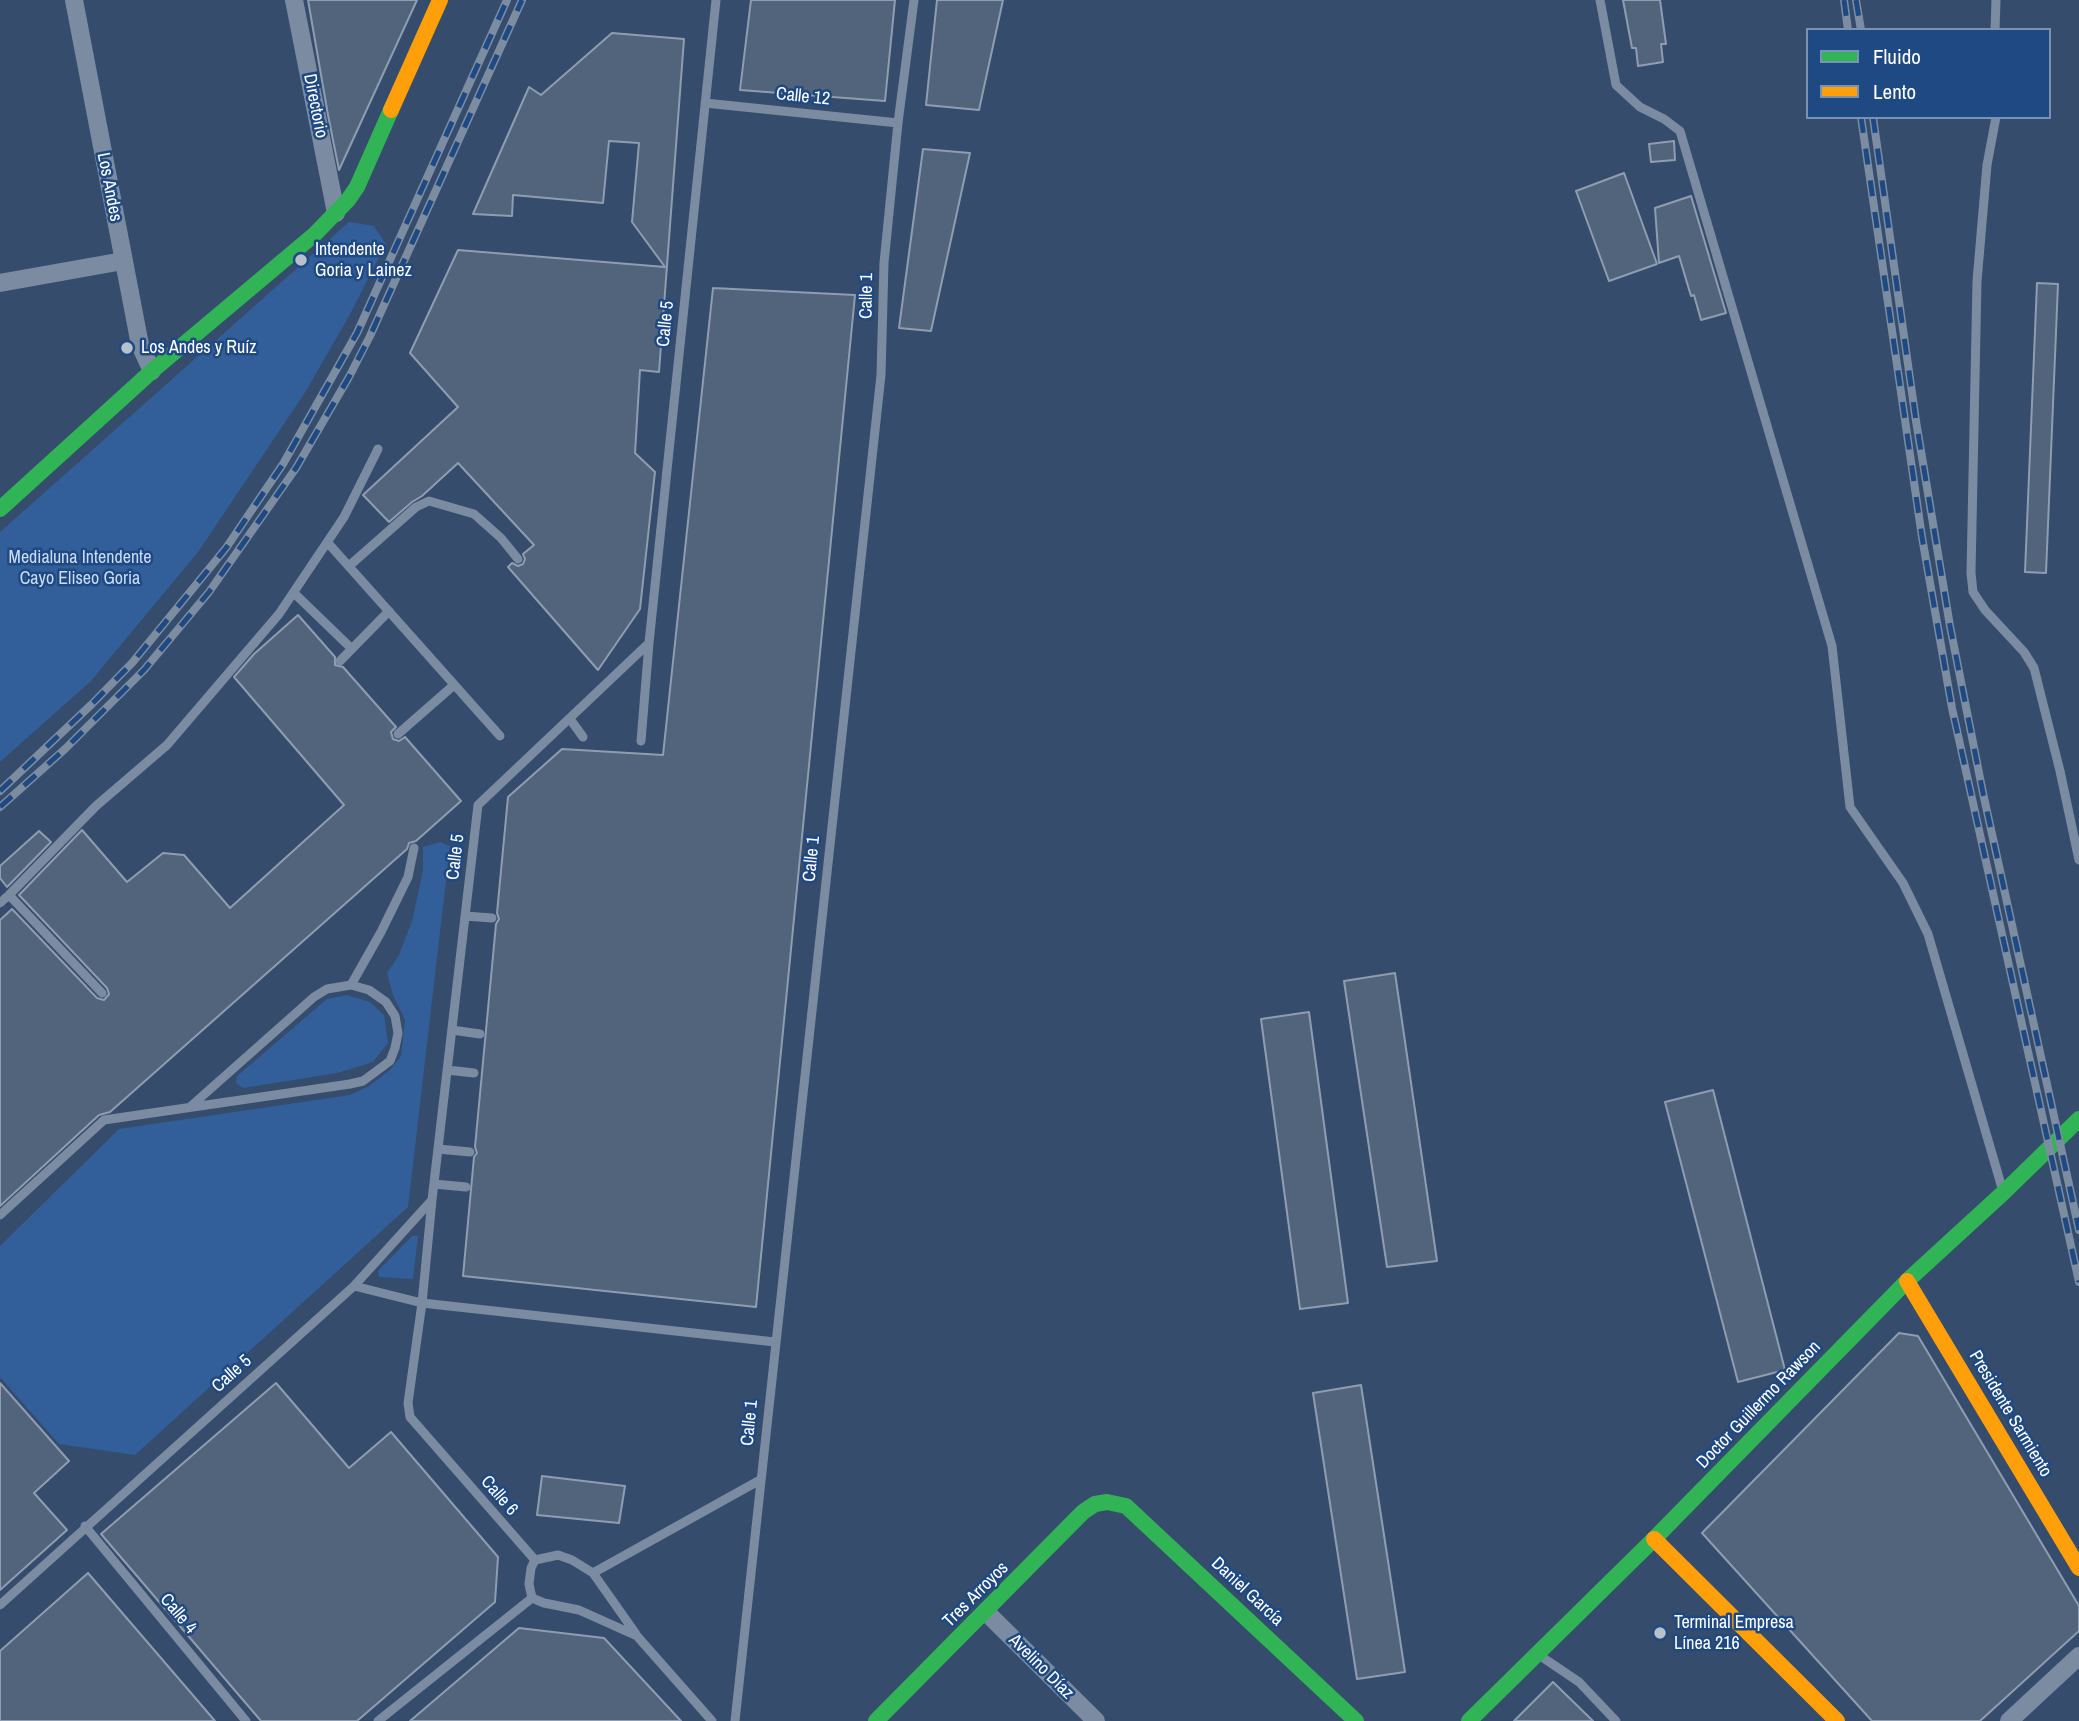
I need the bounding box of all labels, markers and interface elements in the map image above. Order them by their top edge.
legend [1806,28,2051,119]
text: Fluido [1873,42,1921,71]
street label: Directorio [298,72,332,140]
text: Lento [1873,77,1916,106]
street label: Calle 12 [775,83,831,111]
street label: Los Andes [92,151,126,223]
place label: Intendente Goria y Lainez [315,239,412,282]
marker: Intendente Goria y Lainez [293,252,309,268]
street label: Calle 1 [856,273,878,319]
street label: Calle 5 [653,300,679,348]
place label: Los Andes y Ruíz [141,337,257,359]
marker: Los Andes y Ruíz [119,340,135,356]
park label: Medialuna Intendente Cayo Eliseo Goria [9,547,151,590]
street label: Calle 5 [442,833,470,881]
street label: Calle 1 [799,835,825,883]
street label: Doctor Guillermo Rawson [1693,1337,1825,1473]
street label: Presidente Sarmiento [1964,1347,2056,1481]
street label: Calle 5 [208,1351,256,1397]
street label: Calle 1 [737,1399,763,1447]
street label: Calle 6 [476,1472,522,1520]
street label: Daniel García [1206,1553,1288,1631]
street label: Tres Arroyos [939,1558,1013,1632]
street label: Calle 4 [155,1589,201,1639]
place label: Terminal Empresa Línea 216 [1674,1612,1794,1654]
marker: Terminal Empresa Línea 216 [1652,1625,1668,1641]
street label: Avelino Díaz [1004,1630,1078,1704]

